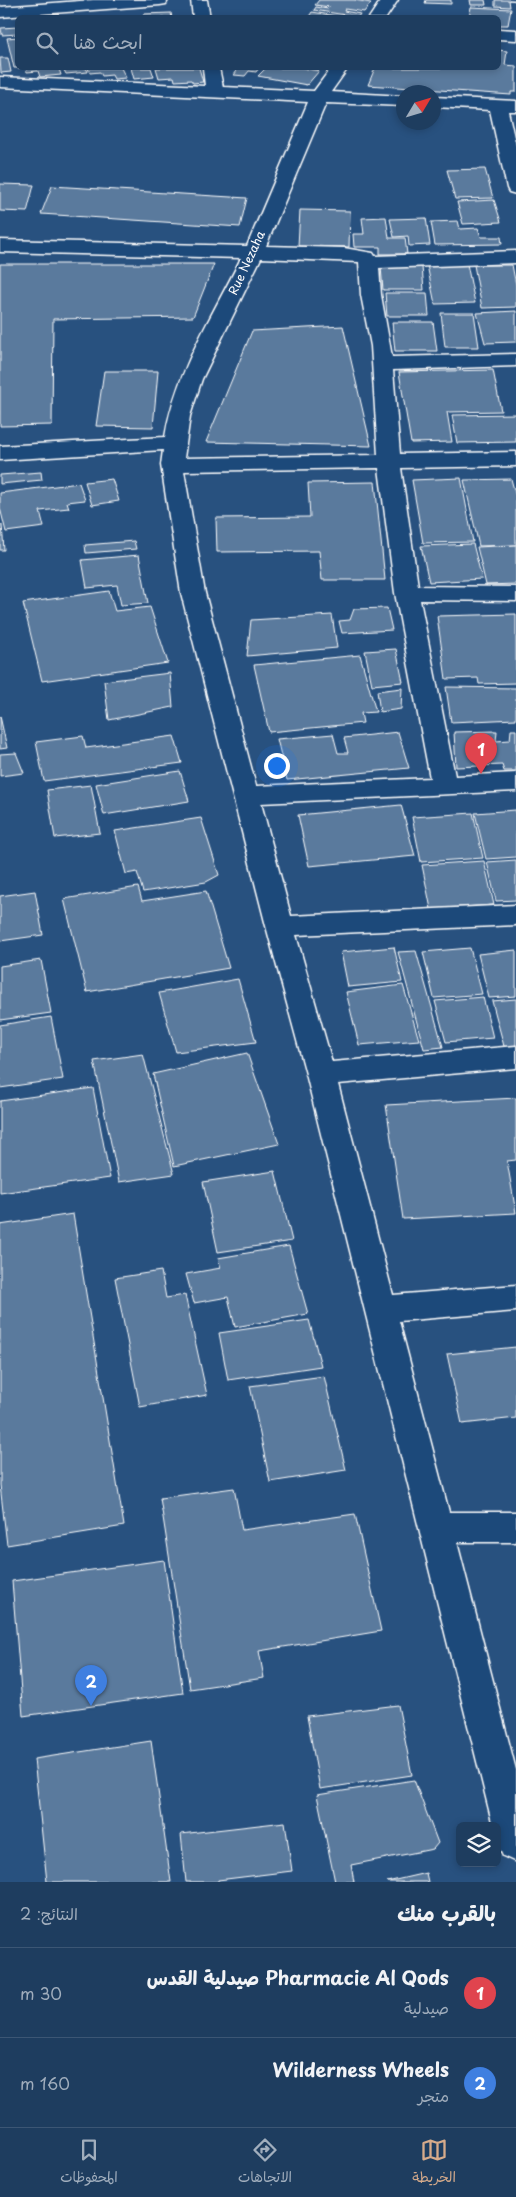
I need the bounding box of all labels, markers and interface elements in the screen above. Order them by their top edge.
search box [15,15,501,70]
text: ابحث هنا [73,27,143,55]
icon: search [33,29,61,57]
north arrow [396,85,441,130]
street label: Rue Nezaha [223,227,269,298]
pin: 1 [465,733,497,774]
your location [264,753,290,779]
pin: 2 [75,1665,107,1706]
map controls [456,1822,501,1867]
button: layers [456,1822,501,1867]
text: بالقرب منك [397,1896,496,1928]
text: النتائج: 2 [20,1901,78,1925]
text: Pharmacie Al Qods صيدلية القدس [147,1963,449,1991]
text: 30 m [20,1981,62,2005]
text: 1 [476,1981,484,2005]
text: صيدلية [404,1995,449,2019]
text: Wilderness Wheels [272,2055,449,2083]
text: 160 m [20,2071,70,2095]
text: 2 [474,2071,486,2095]
text: متجر [418,2083,449,2107]
tab: المحفوظات [60,2136,118,2190]
tab: الاتجاهات [238,2136,292,2190]
tab: الخريطة [412,2136,456,2190]

